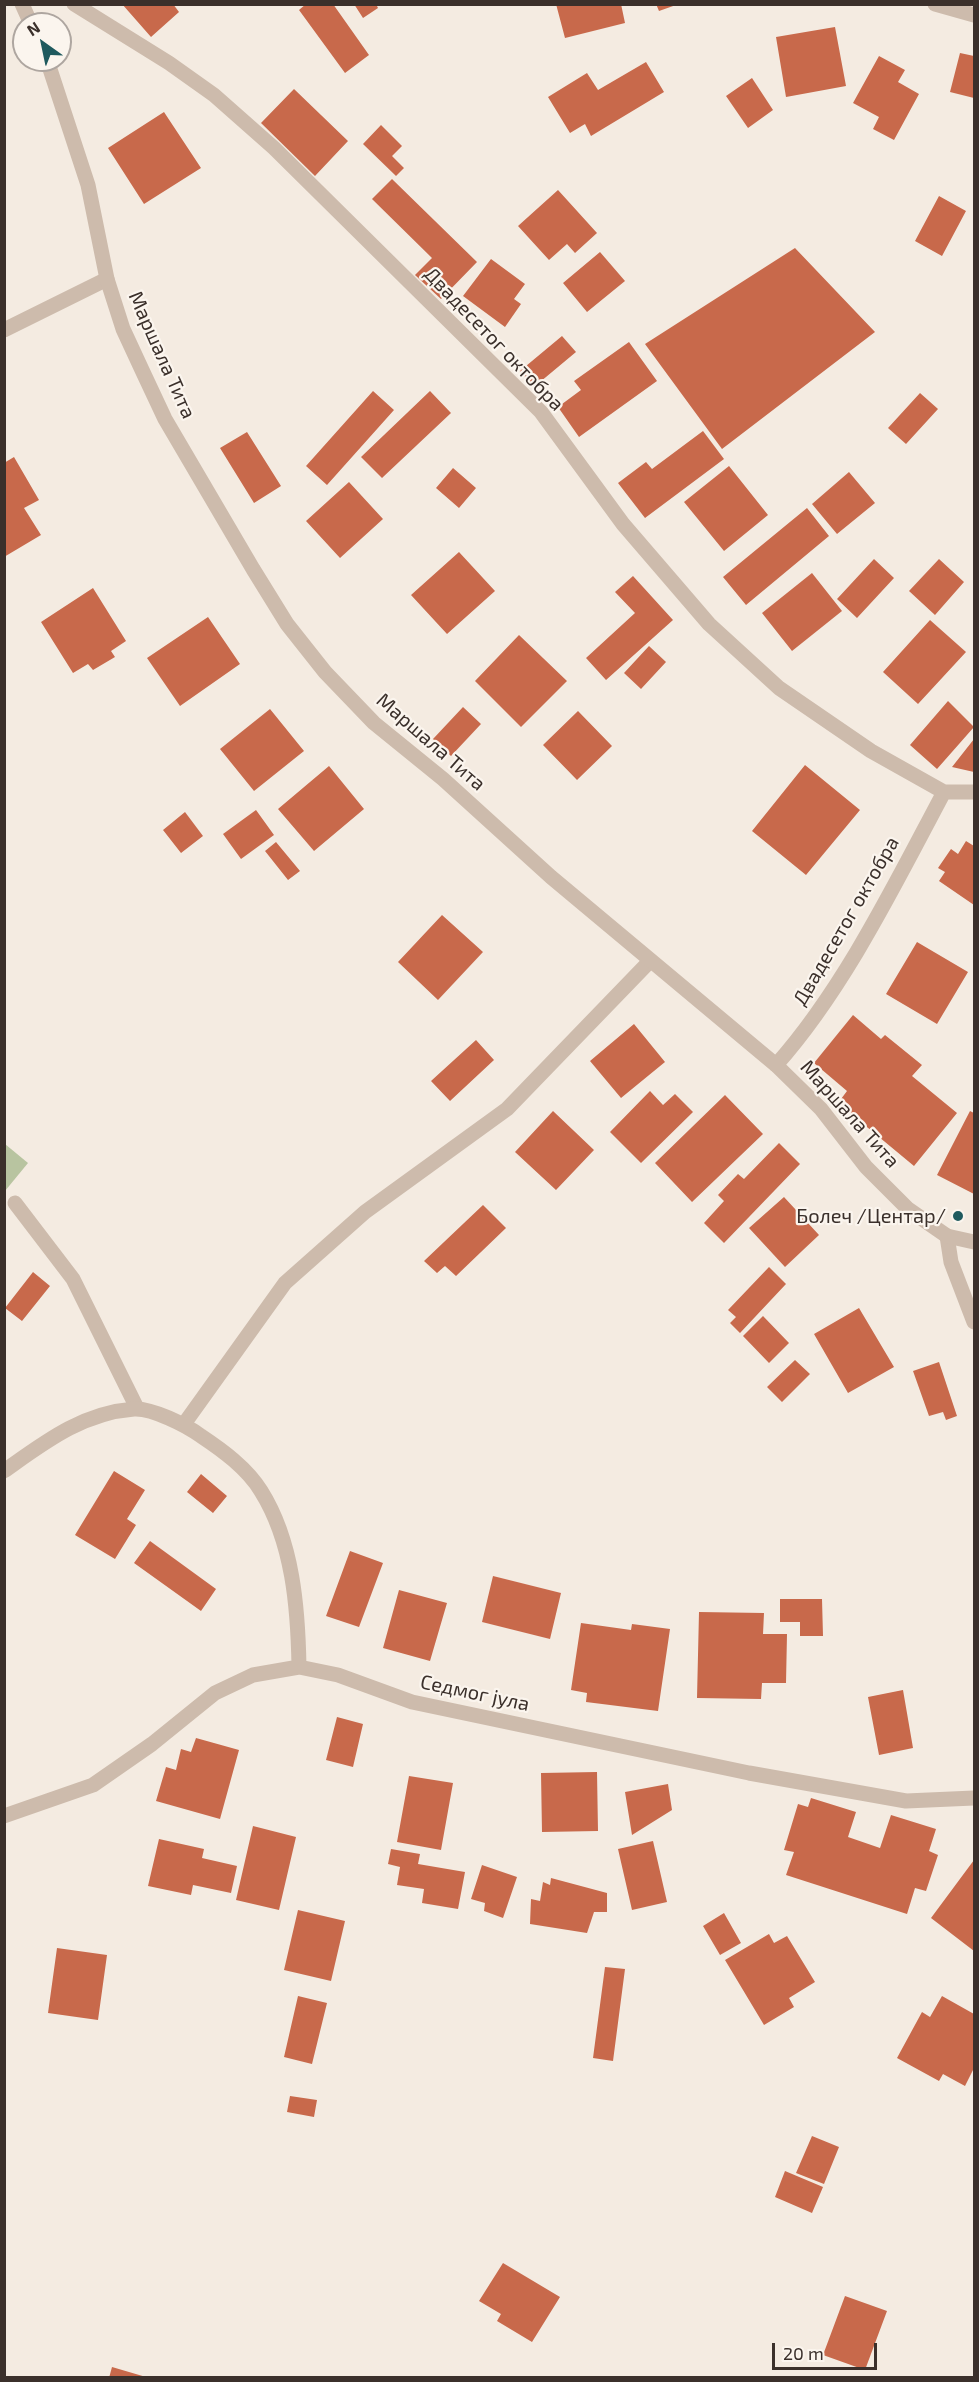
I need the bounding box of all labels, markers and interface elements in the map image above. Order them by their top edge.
north arrow [12,12,72,72]
text: N [23,17,43,39]
street label: Двадесетог октобра [419,262,569,416]
street label: Маршала Тита [123,288,201,422]
street label: Маршала Тита [372,688,490,796]
street label: Двадесетог октобра [788,832,904,1010]
street label: Маршала Тита [795,1055,905,1173]
place label: Болеч /Центар/ [796,1204,946,1228]
marker: Болеч /Центар/ [951,1209,965,1223]
street label: Седмог јула [418,1670,532,1716]
scale bar [775,2331,880,2369]
text: 20 m [783,2342,824,2364]

